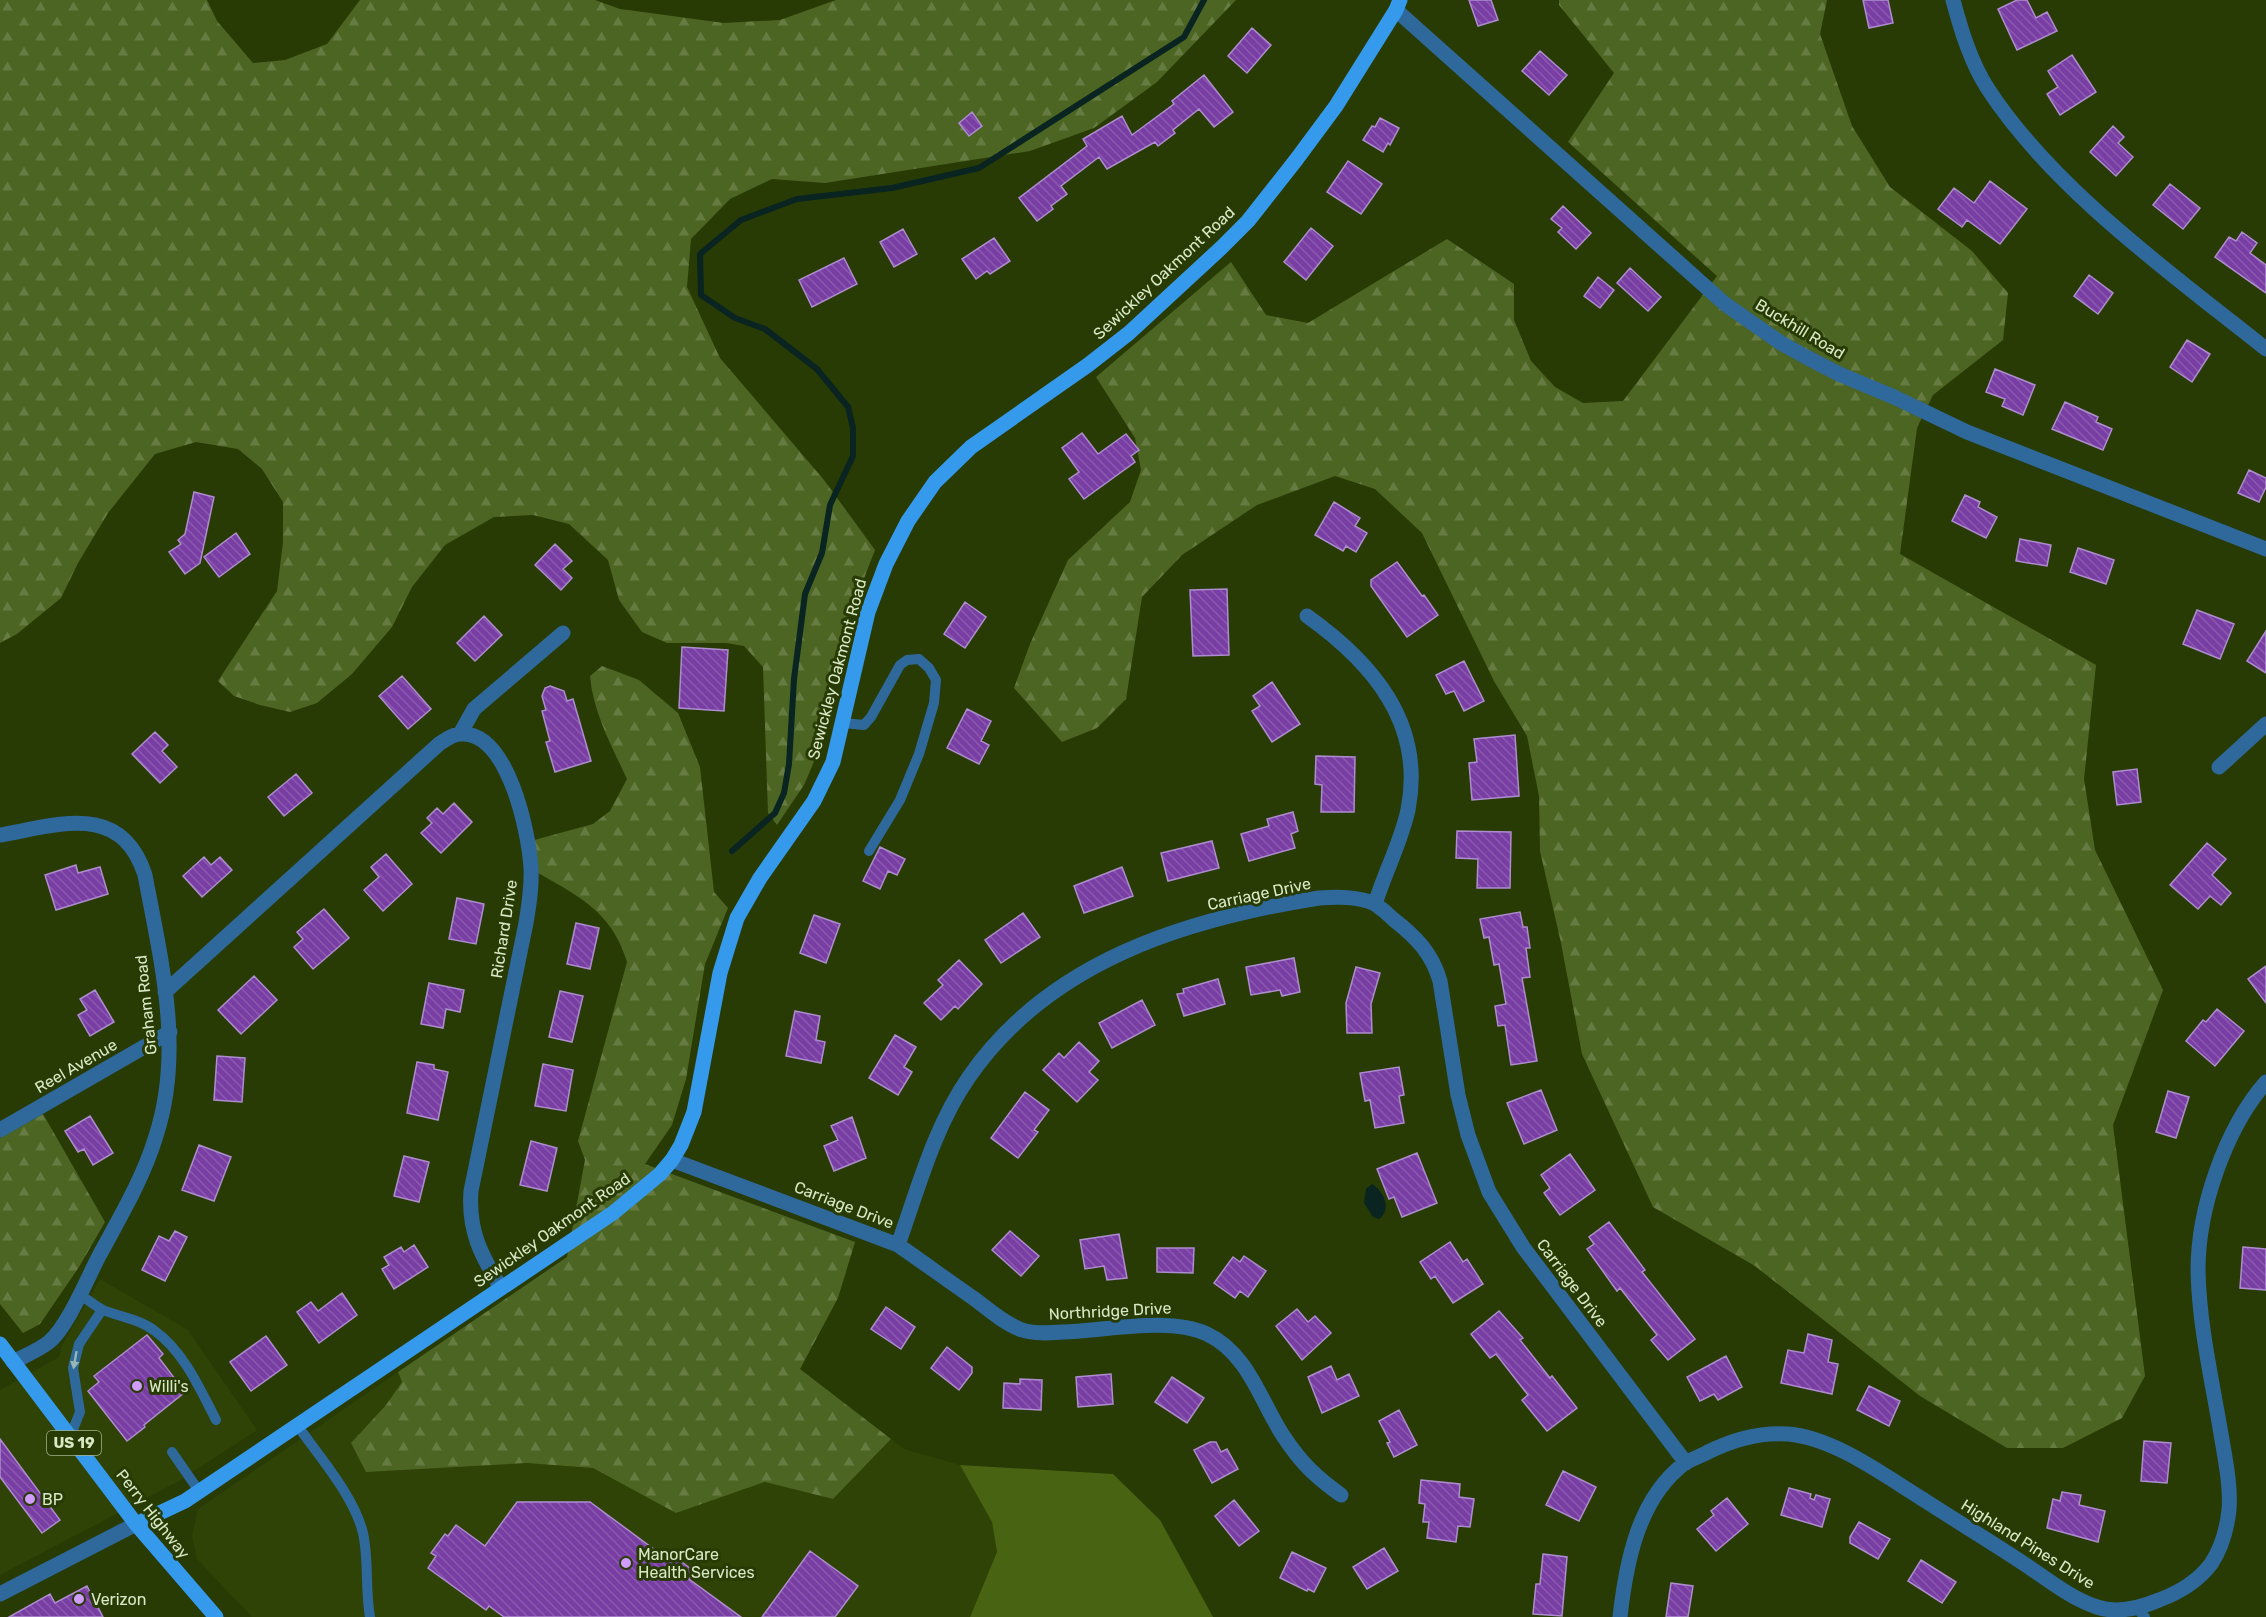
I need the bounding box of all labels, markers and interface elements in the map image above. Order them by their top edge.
street label: Sewickley Oakmont Road [1089,203,1239,343]
street label: Buckhill Road [1752,295,1848,363]
street label: Sewickley Oakmont Road [804,577,870,761]
street label: Carriage Drive [1206,874,1313,914]
street label: Richard Drive [487,878,521,980]
street label: Graham Road [131,954,161,1056]
street label: Reel Avenue [32,1035,120,1097]
street label: Sewickley Oakmont Road [470,1169,634,1291]
street label: Carriage Drive [791,1177,897,1233]
street label: Carriage Drive [1533,1235,1611,1331]
street label: Northridge Drive [1048,1298,1172,1324]
one-way arrow [71,1351,80,1370]
place label: Willi's [149,1377,189,1396]
marker: Willi's [130,1379,144,1393]
road number: US 19 [47,1431,101,1455]
street label: Perry Highway [112,1466,194,1563]
place label: BP [42,1490,63,1509]
marker: BP [23,1492,37,1506]
street label: Highland Pines Drive [1958,1495,2098,1593]
place label: ManorCare Health Services [638,1545,755,1582]
marker: ManorCare Health Services [619,1556,633,1570]
place label: Verizon [91,1590,146,1609]
marker: Verizon [72,1592,86,1606]

